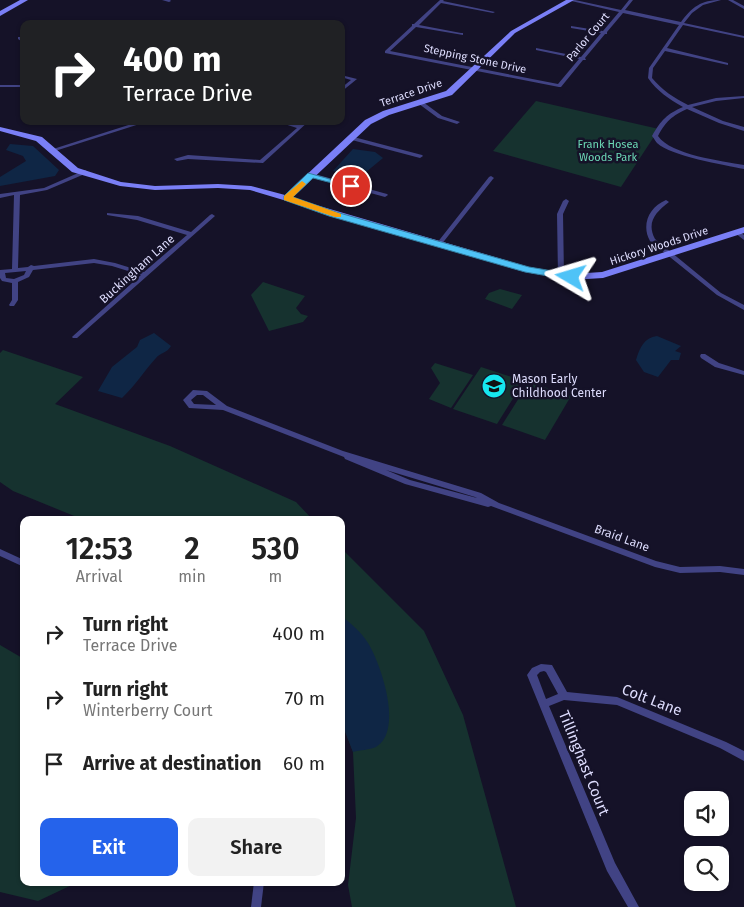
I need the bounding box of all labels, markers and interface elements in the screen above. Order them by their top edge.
street label: Parlor Court [564,10,612,64]
text: 400 m [123,38,222,80]
icon: right [40,40,105,105]
street label: Stepping Stone Drive [423,42,527,76]
street label: Terrace Drive [378,76,444,110]
text: Terrace Drive [123,80,253,107]
park label: Frank Hosea Woods Park [578,138,638,164]
pin [330,165,372,207]
icon: arrive [337,172,365,200]
street label: Hickory Woods Drive [608,224,710,268]
street label: Buckingham Lane [97,232,177,306]
position arrow [544,250,596,302]
place label: Mason Early Childhood Center [512,372,607,400]
school or university icon: Mason Early Childhood Center [481,373,507,399]
street label: Braid Lane [592,522,652,554]
text: 12:53 [65,531,133,567]
text: 2 [184,531,200,567]
text: 530 [251,531,300,567]
text: Arrival [76,567,123,586]
text: min [178,567,206,586]
text: m [269,567,282,586]
text: Turn right [83,613,168,636]
icon: right [40,620,68,648]
text: 400 m [272,622,325,645]
text: Terrace Drive [83,636,177,655]
text: Turn right [83,678,168,701]
street label: Colt Lane [619,680,685,720]
icon: right [40,685,68,713]
text: 70 m [285,687,325,710]
text: Winterberry Court [83,701,212,720]
street label: Tillinghast Court [555,708,613,819]
icon: arrive [40,750,68,778]
text: Arrive at destination [83,752,262,775]
text: 60 m [283,752,325,775]
map controls [684,791,729,891]
button: sound [684,791,729,836]
button: Exit [40,818,178,876]
button: Share [188,818,325,876]
button: search [684,846,729,891]

